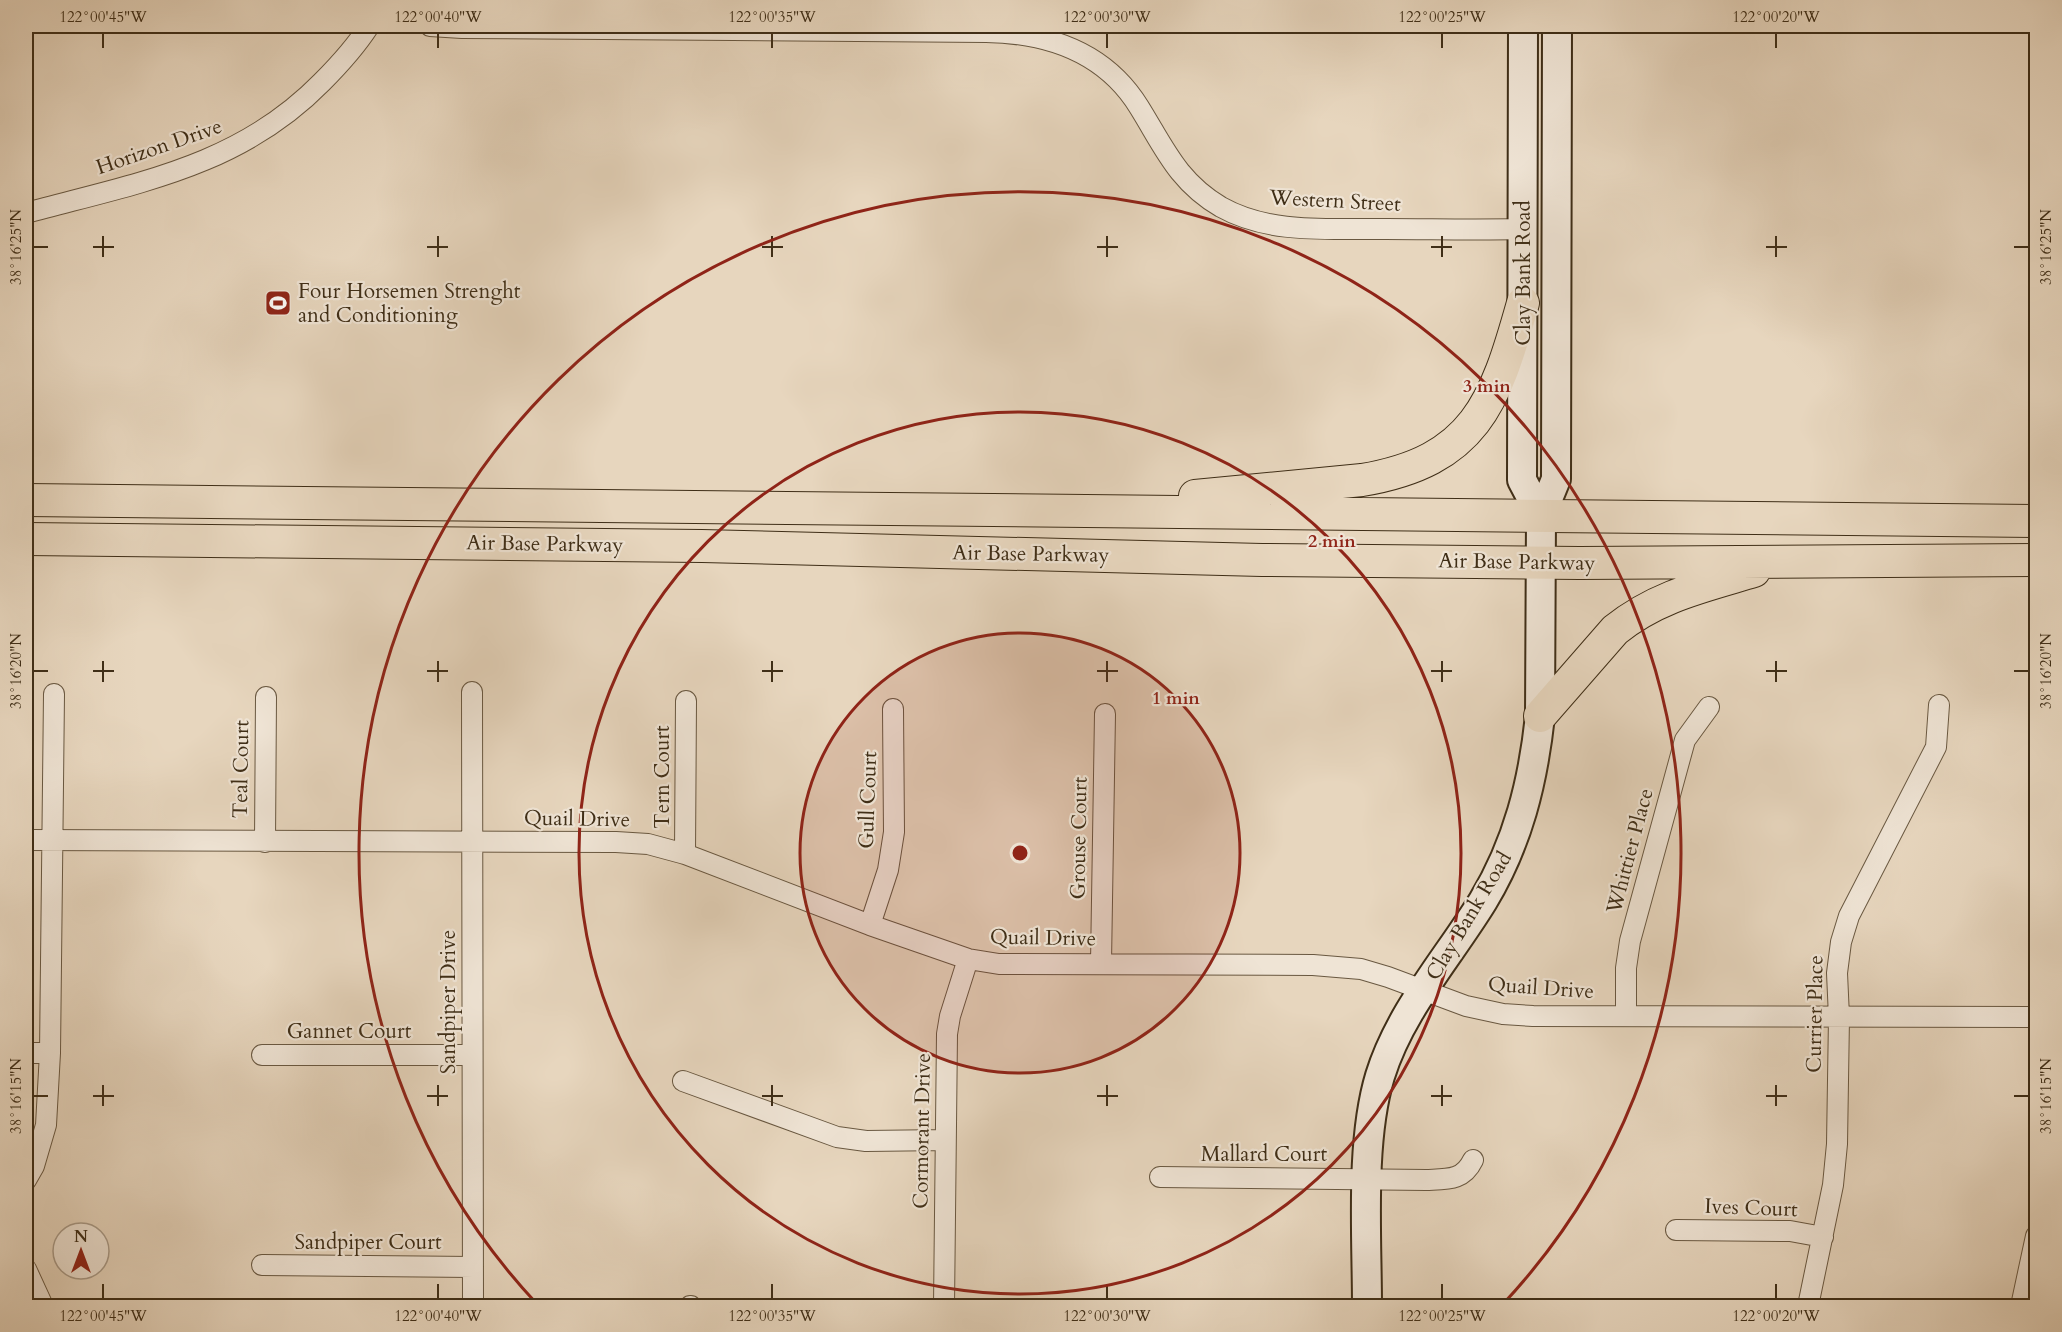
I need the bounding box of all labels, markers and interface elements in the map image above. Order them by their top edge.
text: 122°00'45"W [59,7,147,27]
text: 122°00'40"W [394,7,482,27]
text: 122°00'35"W [728,7,816,27]
text: 122°00'30"W [1063,7,1151,27]
text: 122°00'25"W [1398,7,1486,27]
text: 122°00'20"W [1732,7,1820,27]
street label: Horizon Drive [92,112,226,182]
street label: Western Street [1267,183,1402,219]
street label: Clay Bank Road [1509,200,1538,346]
text: 38°16'25"N [6,209,26,285]
text: 38°16'25"N [2036,209,2056,285]
place label: Four Horsemen Strenght and Conditioning [298,277,521,330]
sports icon: Four Horsemen Strenght and Conditioning [263,288,293,318]
text: 3 min [1463,374,1511,399]
street label: Air Base Parkway [466,528,624,560]
text: 2 min [1308,529,1356,554]
street label: Air Base Parkway [952,538,1110,570]
street label: Air Base Parkway [1438,546,1596,578]
text: 38°16'20"N [6,633,26,709]
text: 38°16'20"N [2036,633,2056,709]
text: 1 min [1152,686,1200,711]
street label: Teal Court [226,719,256,818]
street label: Tern Court [648,725,677,829]
street label: Gull Court [852,750,884,849]
street label: Grouse Court [1063,776,1095,900]
street label: Whittier Place [1599,785,1661,918]
street label: Quail Drive [524,804,630,834]
centre of rings [1010,843,1030,863]
street label: Clay Bank Road [1419,846,1519,986]
street label: Quail Drive [990,923,1096,953]
street label: Sandpiper Drive [434,930,463,1074]
street label: Currier Place [1799,955,1831,1073]
street label: Quail Drive [1487,970,1595,1006]
street label: Gannet Court [287,1017,412,1046]
street label: Cormorant Drive [906,1053,938,1209]
text: 38°16'15"N [6,1058,26,1134]
text: 38°16'15"N [2036,1058,2056,1134]
street label: Mallard Court [1201,1140,1328,1169]
street label: Ives Court [1704,1192,1798,1224]
north arrow [51,1221,111,1281]
text: N [74,1226,88,1248]
street label: Sandpiper Court [294,1228,442,1257]
text: 122°00'45"W [59,1306,147,1326]
text: 122°00'40"W [394,1306,482,1326]
text: 122°00'35"W [728,1306,816,1326]
text: 122°00'30"W [1063,1306,1151,1326]
text: 122°00'25"W [1398,1306,1486,1326]
text: 122°00'20"W [1732,1306,1820,1326]

